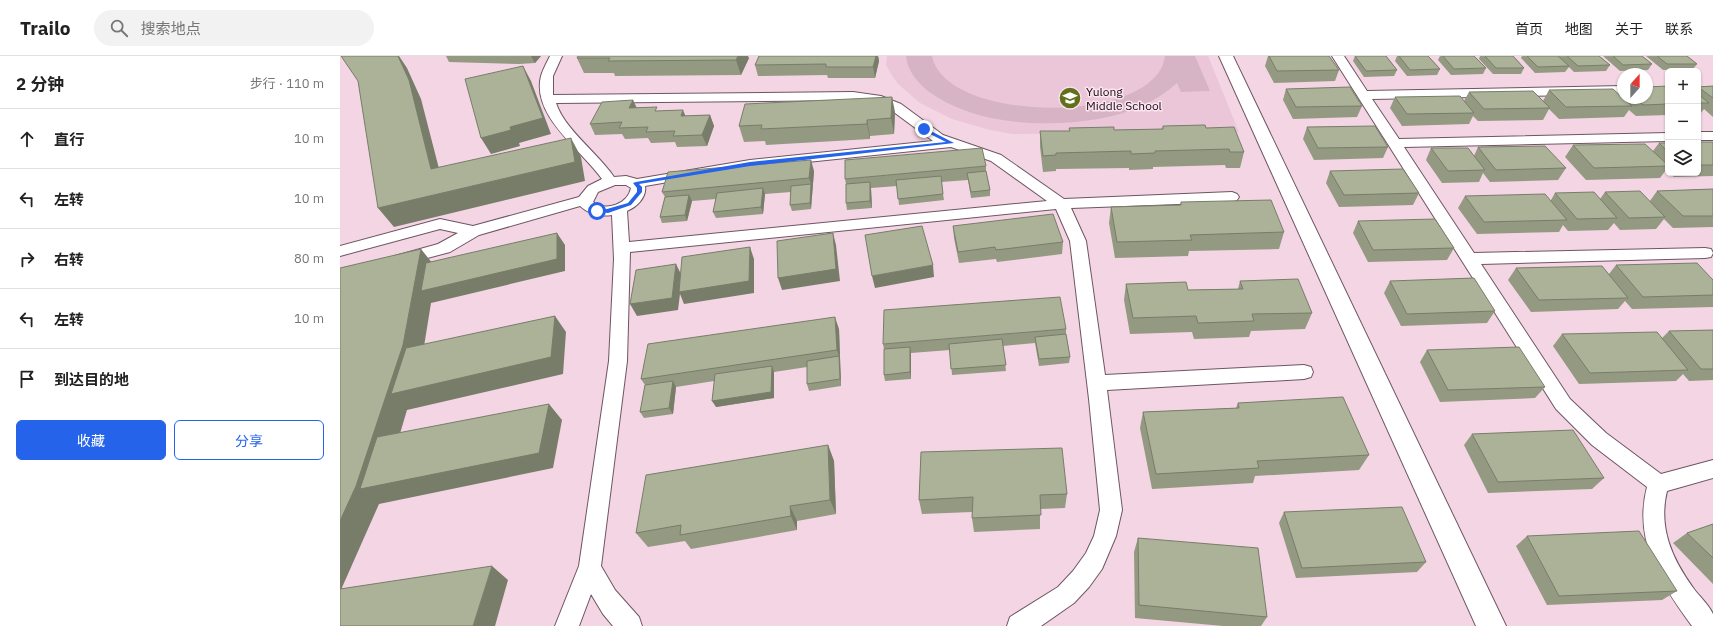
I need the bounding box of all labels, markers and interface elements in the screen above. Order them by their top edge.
search box [94,10,374,46]
text: Trailo [20,16,70,40]
icon: search [108,17,130,39]
text: 搜索地点 [140,19,200,38]
text: 首页 [1515,20,1543,38]
text: 地图 [1565,20,1593,38]
text: 关于 [1615,20,1643,38]
text: 联系 [1665,20,1693,38]
north arrow [1617,68,1653,104]
map controls [1665,68,1701,176]
button: + [1665,68,1701,104]
text: 2 分钟 [16,73,64,95]
text: 步行 · 110 m [250,75,324,92]
place label: Yulong Middle School [1086,84,1162,113]
school or university icon: Yulong Middle School [1057,85,1083,111]
button: − [1665,104,1701,140]
route end [915,120,933,138]
icon: ahead [16,128,38,150]
text: 直行 [54,130,84,149]
text: 10 m [294,130,324,147]
button: layers [1665,140,1701,176]
icon: left [16,188,38,210]
text: 左转 [54,190,84,209]
text: 10 m [294,190,324,207]
route start [588,202,606,220]
icon: right [16,248,38,270]
text: 右转 [54,250,84,269]
text: 80 m [294,250,324,267]
icon: left [16,308,38,330]
text: 左转 [54,310,84,329]
text: 10 m [294,310,324,327]
icon: arrive [16,368,38,390]
text: 到达目的地 [54,370,129,389]
button: 收藏 [16,420,166,460]
button: 分享 [174,420,324,460]

